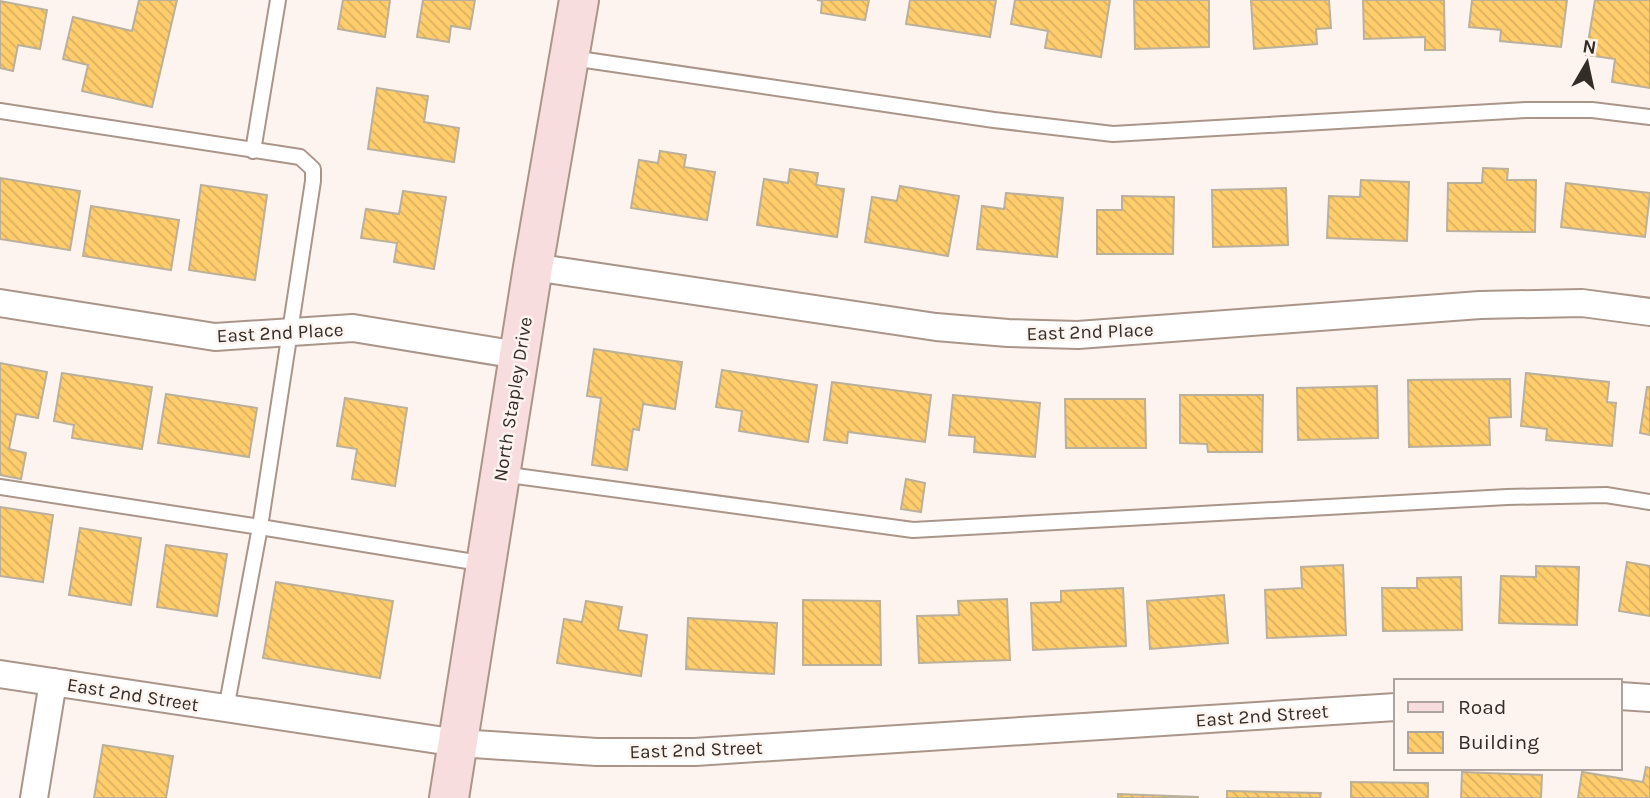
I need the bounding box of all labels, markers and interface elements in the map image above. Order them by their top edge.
north arrow [1552,28,1622,98]
text: N [1581,35,1598,59]
street label: North Stapley Drive [489,315,537,483]
street label: East 2nd Place [216,319,344,347]
street label: East 2nd Place [1026,319,1154,345]
street label: East 2nd Street [65,674,200,716]
legend [1394,679,1622,770]
text: Road [1458,695,1506,719]
street label: East 2nd Street [1195,700,1329,732]
text: Building [1458,730,1539,754]
street label: East 2nd Street [629,737,763,763]

